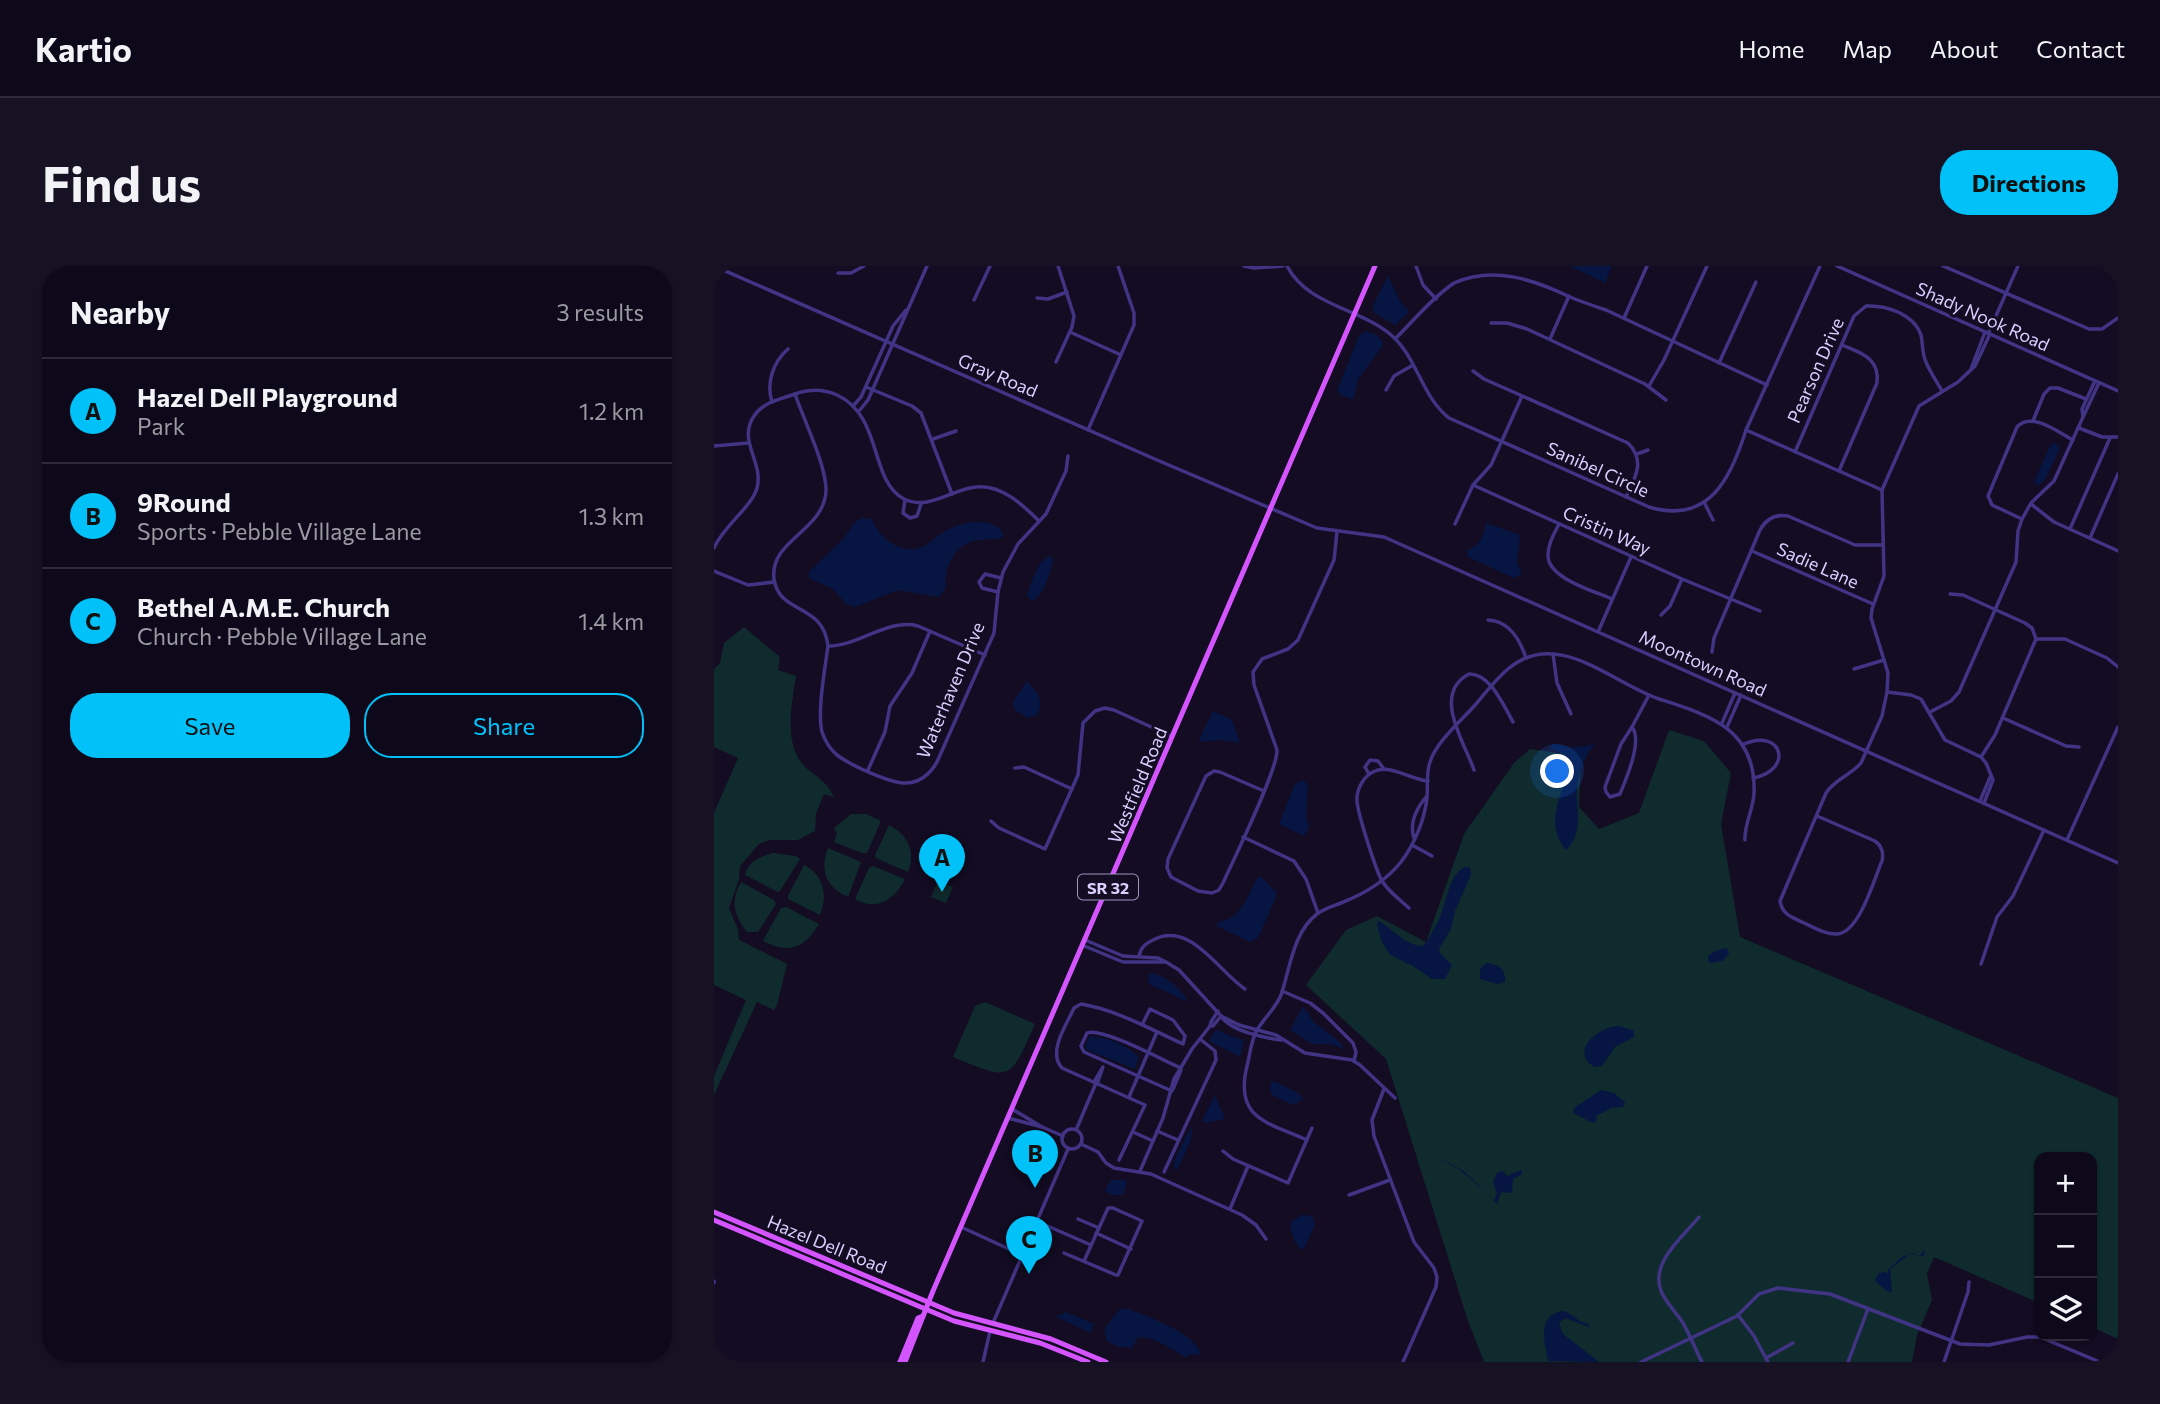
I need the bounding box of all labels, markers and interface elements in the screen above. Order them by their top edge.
text: Kartio [35,28,132,69]
text: Home [1739,34,1805,63]
text: Map [1843,34,1892,63]
text: About [1930,34,1998,63]
text: Contact [2036,34,2125,63]
button: Directions [1940,150,2118,215]
text: Find us [42,152,201,212]
street label: Shady Nook Road [1913,277,2053,355]
text: Nearby [70,293,170,330]
text: 3 results [557,298,644,326]
street label: Pearson Drive [1782,314,1848,426]
street label: Gray Road [955,348,1041,402]
text: Hazel Dell Playground [137,381,398,412]
text: A [85,397,101,425]
text: 1.2 km [579,397,644,425]
text: Park [137,412,185,440]
street label: Sanibel Circle [1543,437,1653,501]
text: 9Round [137,486,231,517]
street label: Cristin Way [1560,501,1654,559]
text: B [85,502,101,530]
text: 1.3 km [579,502,644,530]
text: Sports · Pebble Village Lane [137,517,422,545]
street label: Sadie Lane [1774,537,1862,593]
text: Bethel A.M.E. Church [137,591,390,622]
text: C [85,607,101,635]
text: 1.4 km [578,607,644,635]
street label: Waterhaven Drive [911,619,989,761]
text: Church · Pebble Village Lane [137,622,427,650]
street label: Moontown Road [1636,625,1770,701]
button: Save [70,693,350,758]
button: Share [364,693,644,758]
street label: Westfield Road [1103,724,1171,846]
your location [1540,754,1574,788]
pin: A [919,834,965,892]
road number: SR 32 [1078,874,1138,900]
pin: B [1012,1130,1058,1188]
map controls [2034,1152,2097,1341]
button: + [2034,1152,2097,1215]
street label: Hazel Dell Road [764,1210,890,1278]
button: − [2034,1215,2097,1278]
pin: C [1006,1216,1052,1274]
button: layers [2034,1278,2097,1341]

